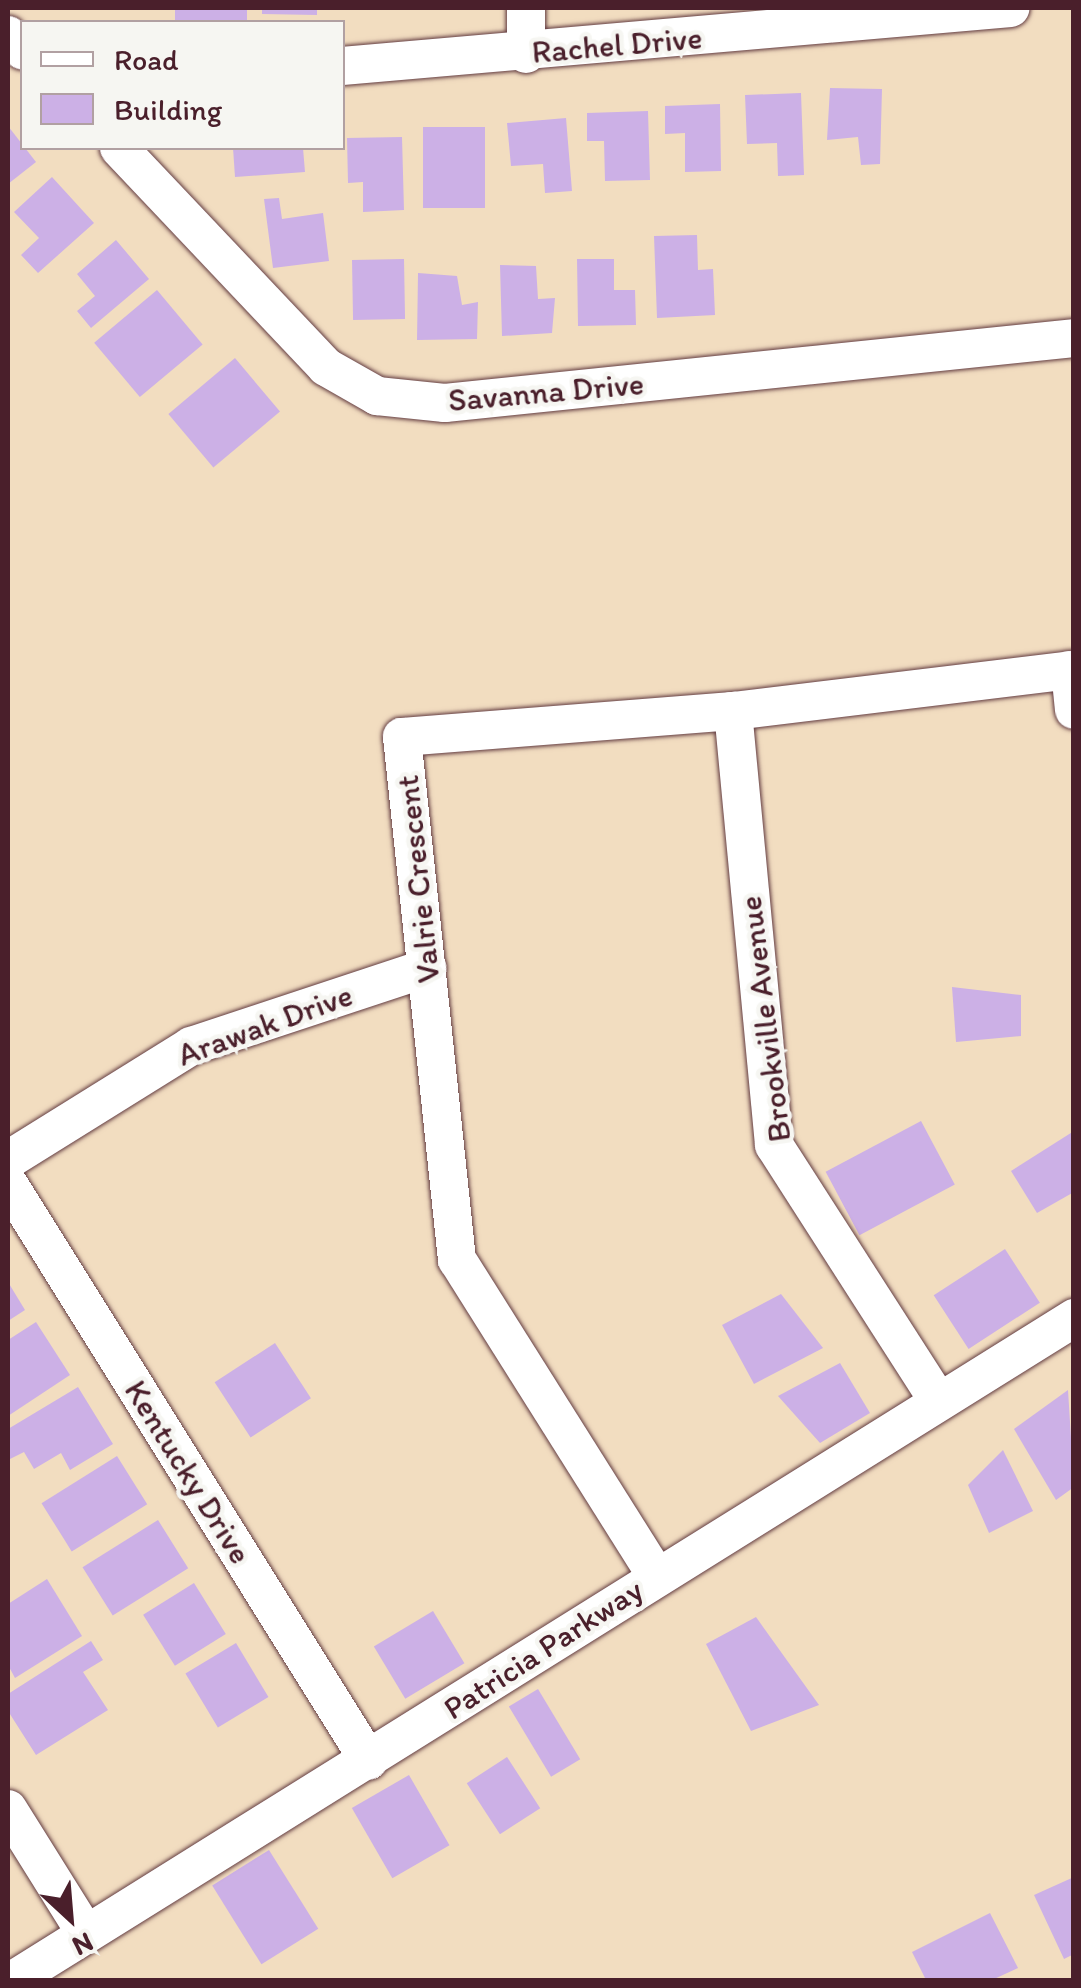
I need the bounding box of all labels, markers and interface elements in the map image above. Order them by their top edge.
street label: Rachel Drive [530,18,704,72]
legend [20,20,345,150]
text: Road [114,41,179,78]
text: Building [114,91,222,128]
street label: Savanna Drive [447,364,645,420]
street label: Valrie Crescent [388,773,448,985]
street label: Brookville Avenue [731,895,799,1143]
street label: Arawak Drive [172,976,358,1074]
street label: Kentucky Drive [116,1373,260,1571]
street label: Patricia Parkway [437,1571,649,1727]
north arrow [20,1868,120,1968]
text: N [67,1926,99,1964]

